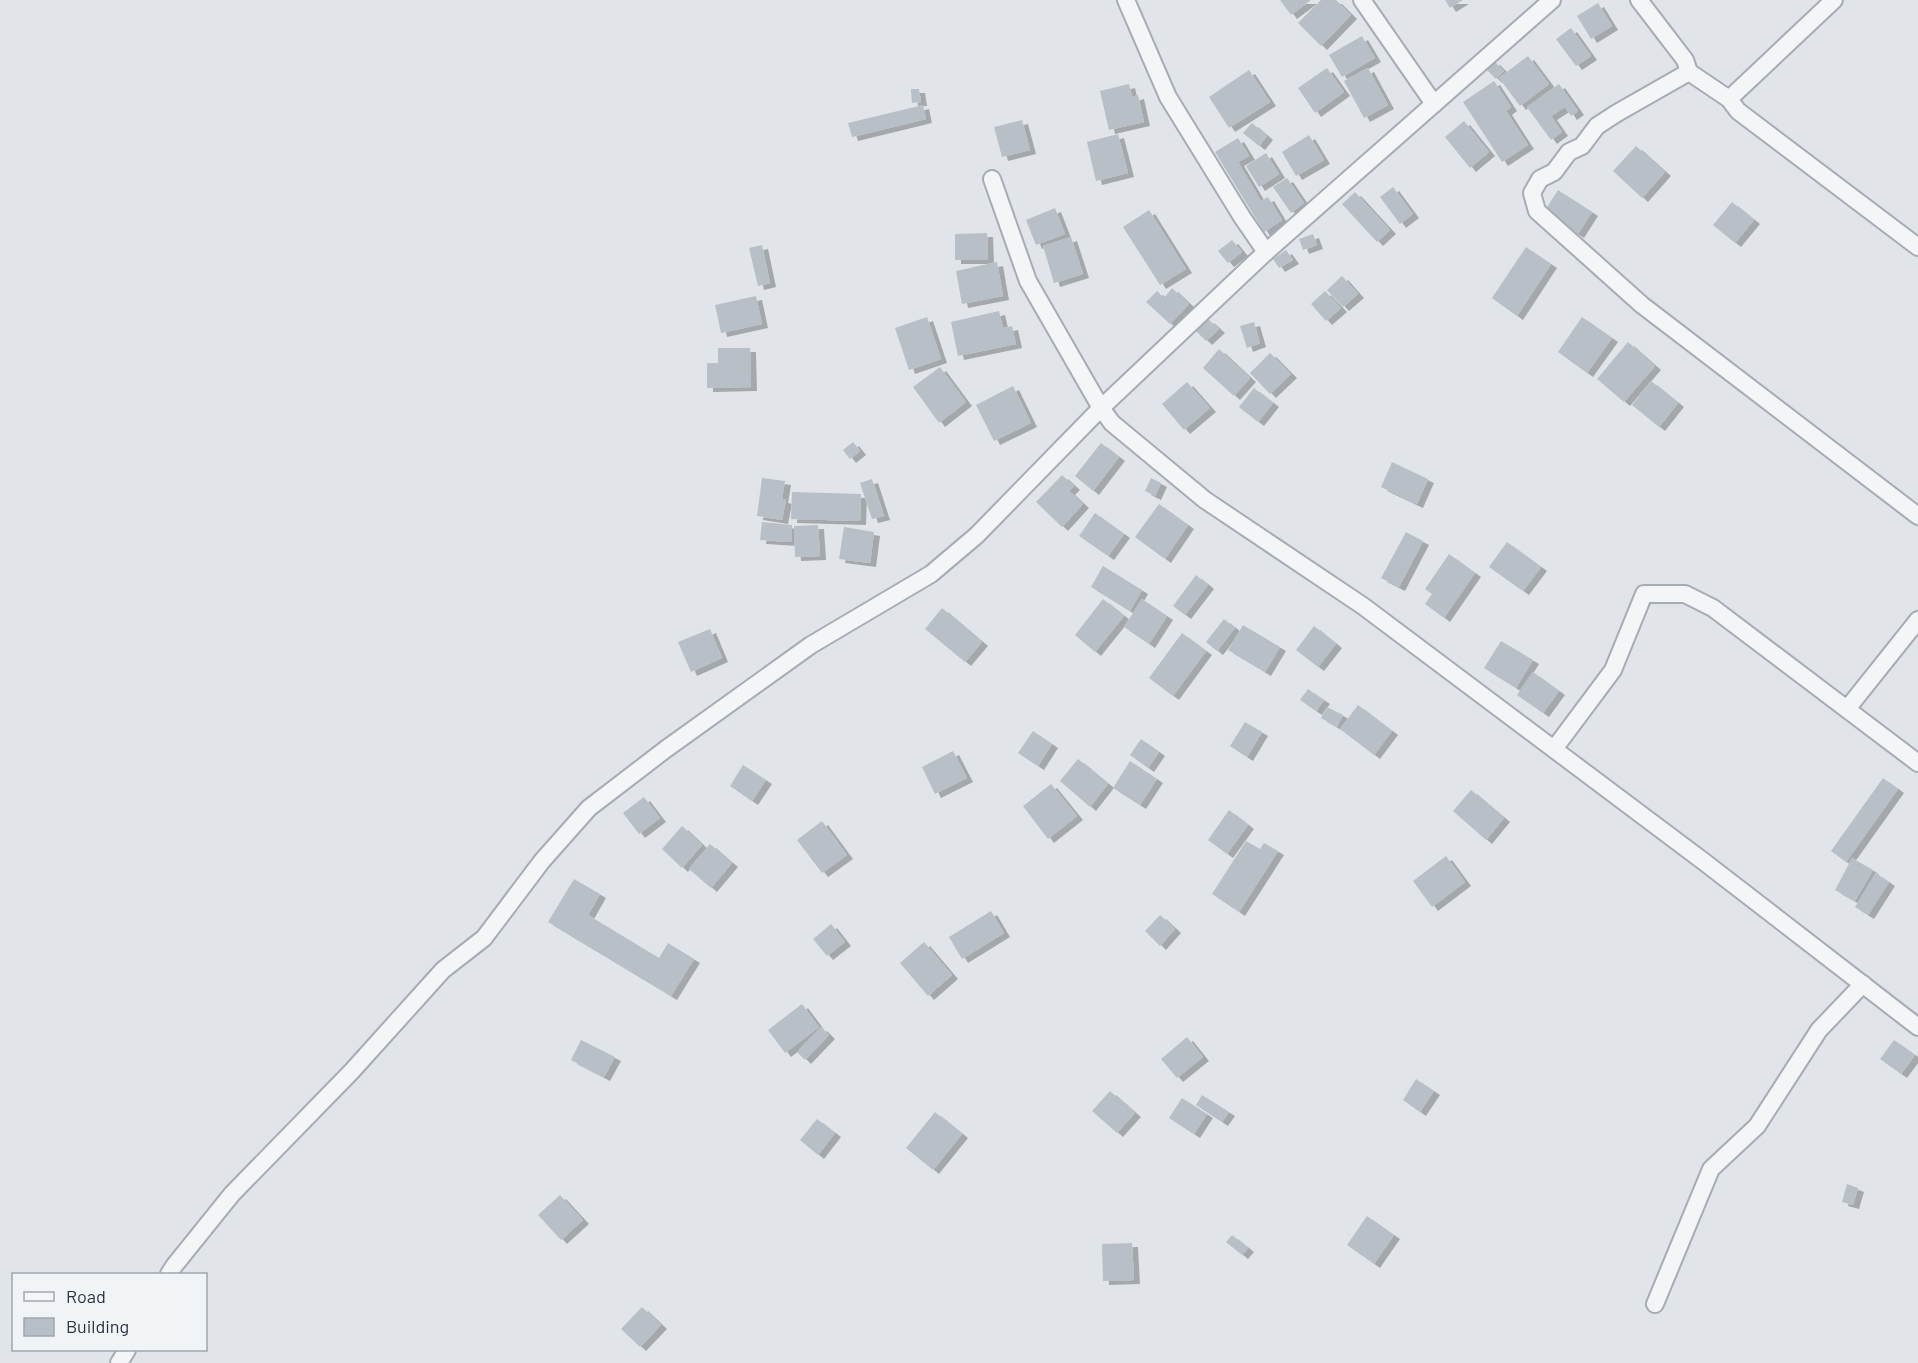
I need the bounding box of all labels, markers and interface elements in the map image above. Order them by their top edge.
legend [12,1273,207,1351]
text: Road [66,1285,106,1307]
text: Building [66,1315,129,1337]

